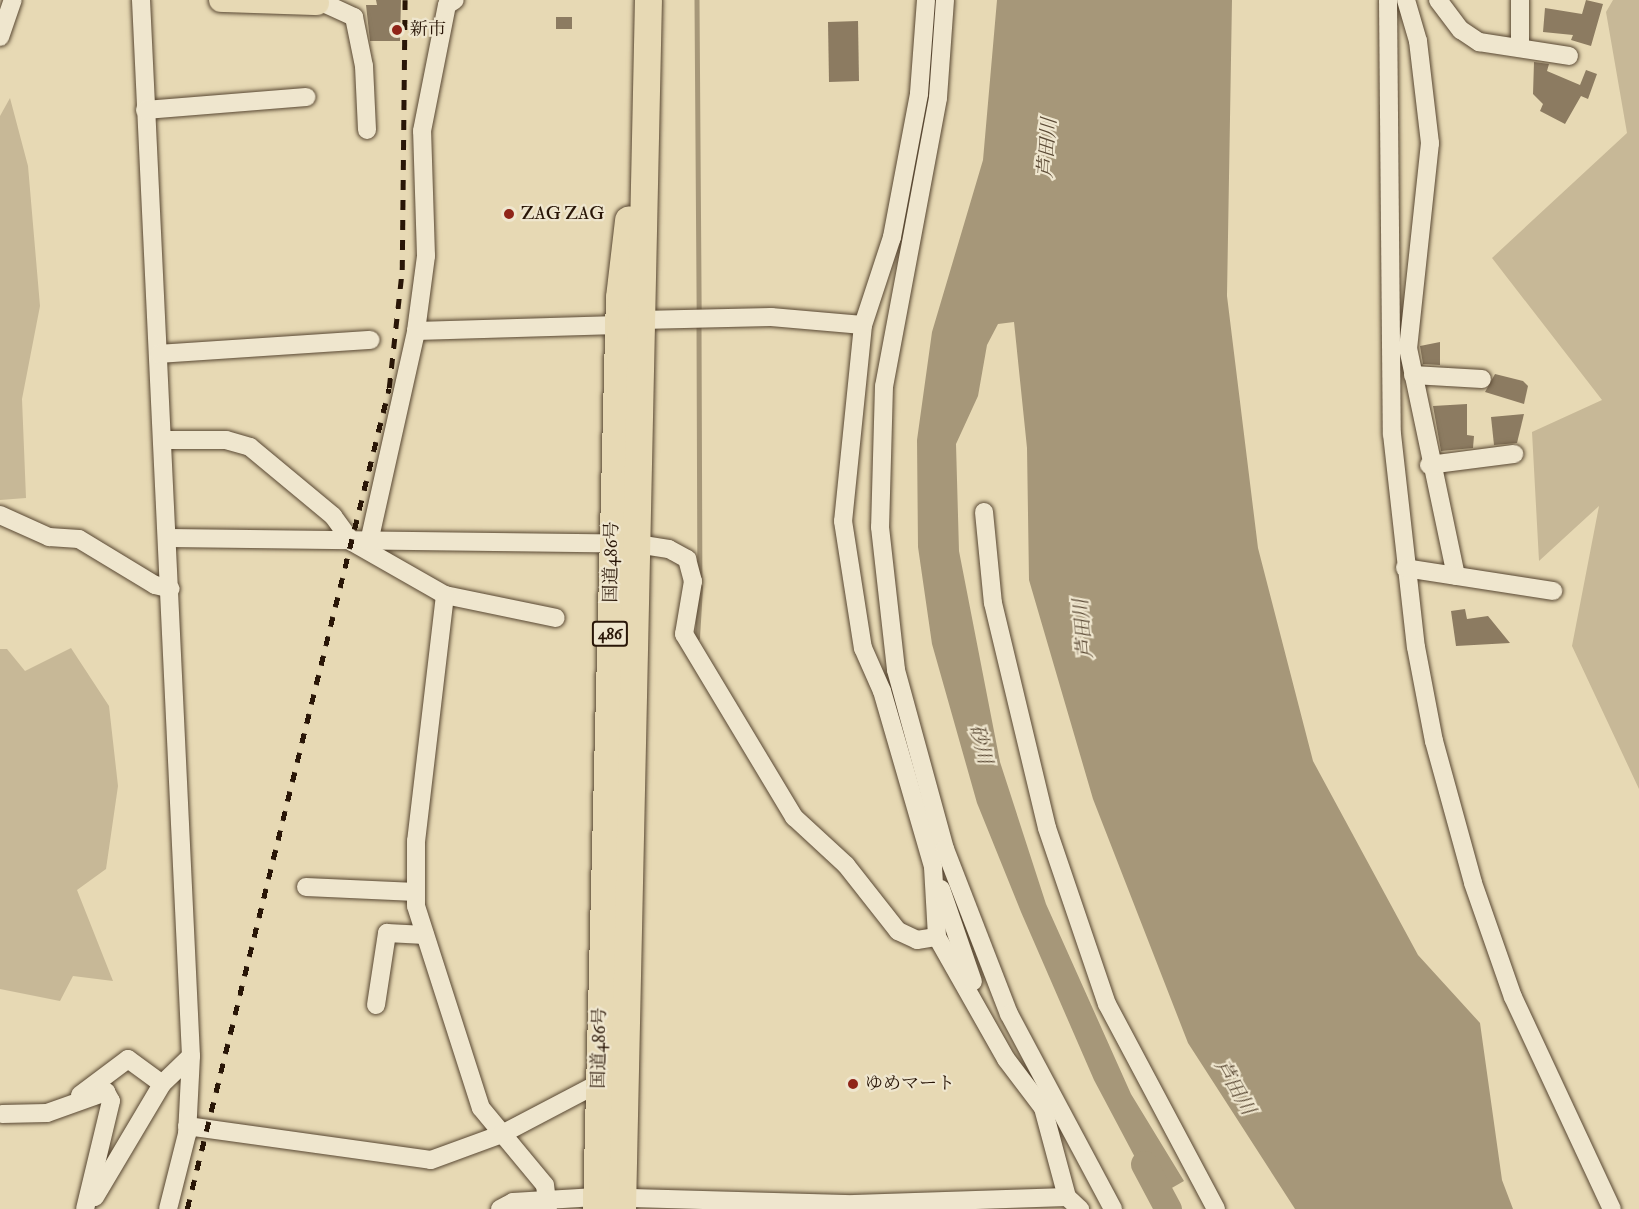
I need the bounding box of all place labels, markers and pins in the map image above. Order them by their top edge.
place label: 新市 [410,19,446,41]
marker: 新市 [388,21,406,39]
place label: ZAG ZAG [521,203,604,225]
marker: ZAG ZAG [502,207,516,221]
place label: ゆめマート [865,1073,955,1095]
marker: ゆめマート [846,1077,860,1091]

